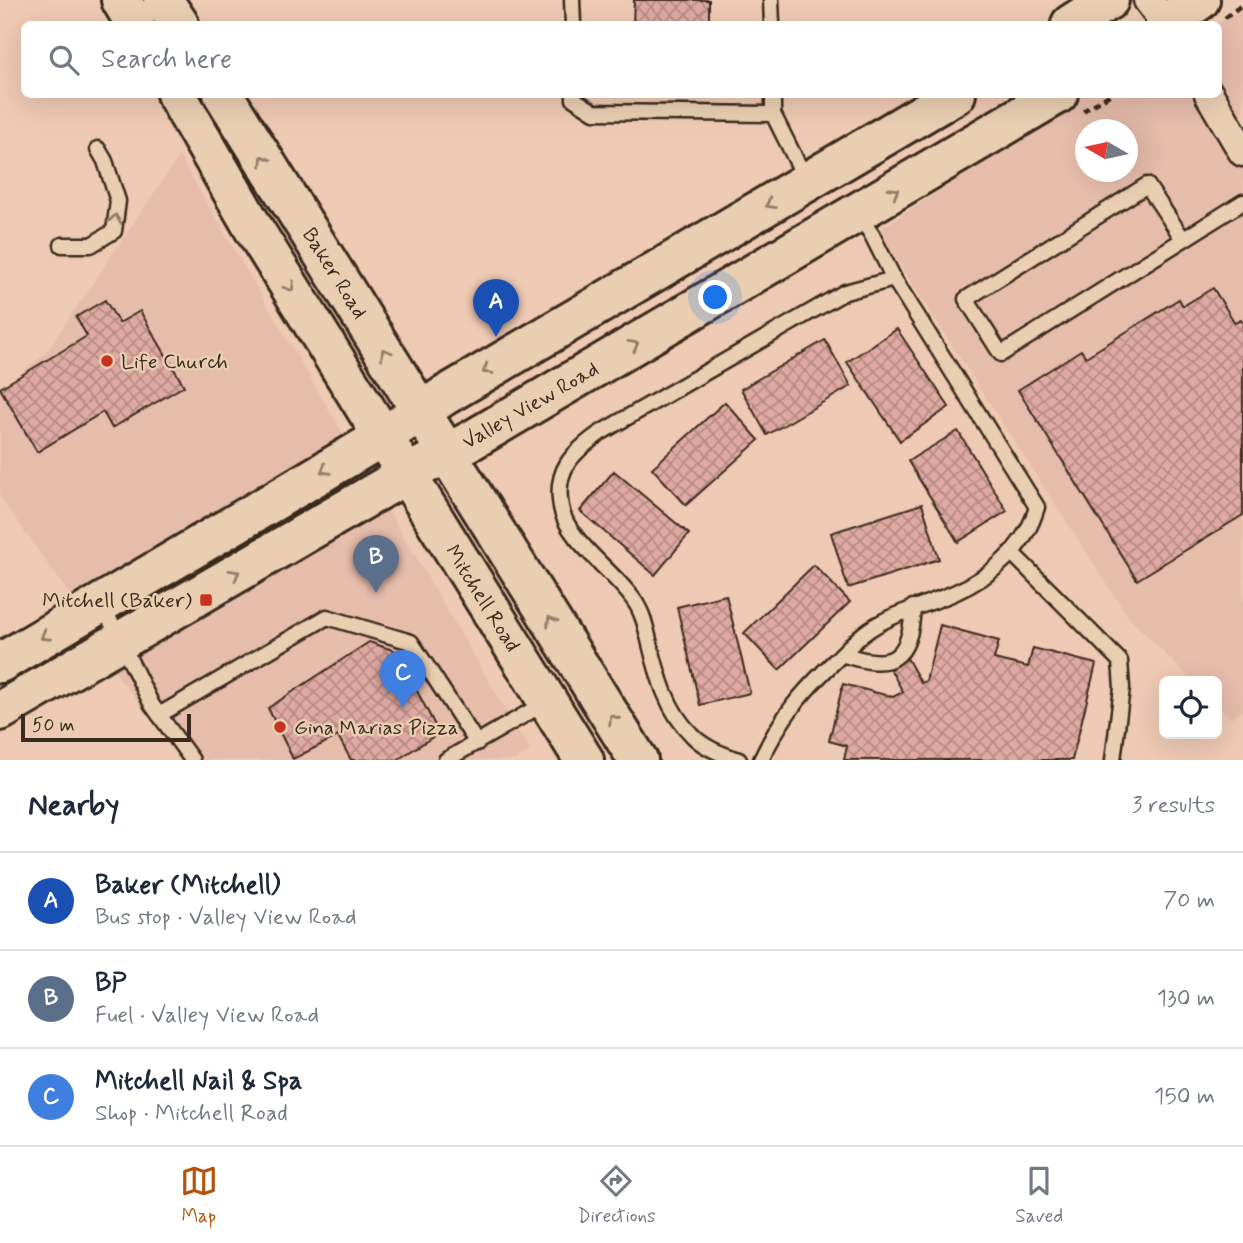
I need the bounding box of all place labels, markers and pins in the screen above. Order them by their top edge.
pin: A [473,279,519,337]
place label: Life Church [121,348,228,376]
marker: Life Church [99,353,115,369]
pin: B [353,535,399,593]
place label: Mitchell (Baker) [42,587,193,615]
marker: Mitchell (Baker) [198,592,214,608]
pin: C [380,650,426,708]
place label: Gina Marias Pizza [294,714,459,742]
marker: Gina Marias Pizza [272,719,288,735]

